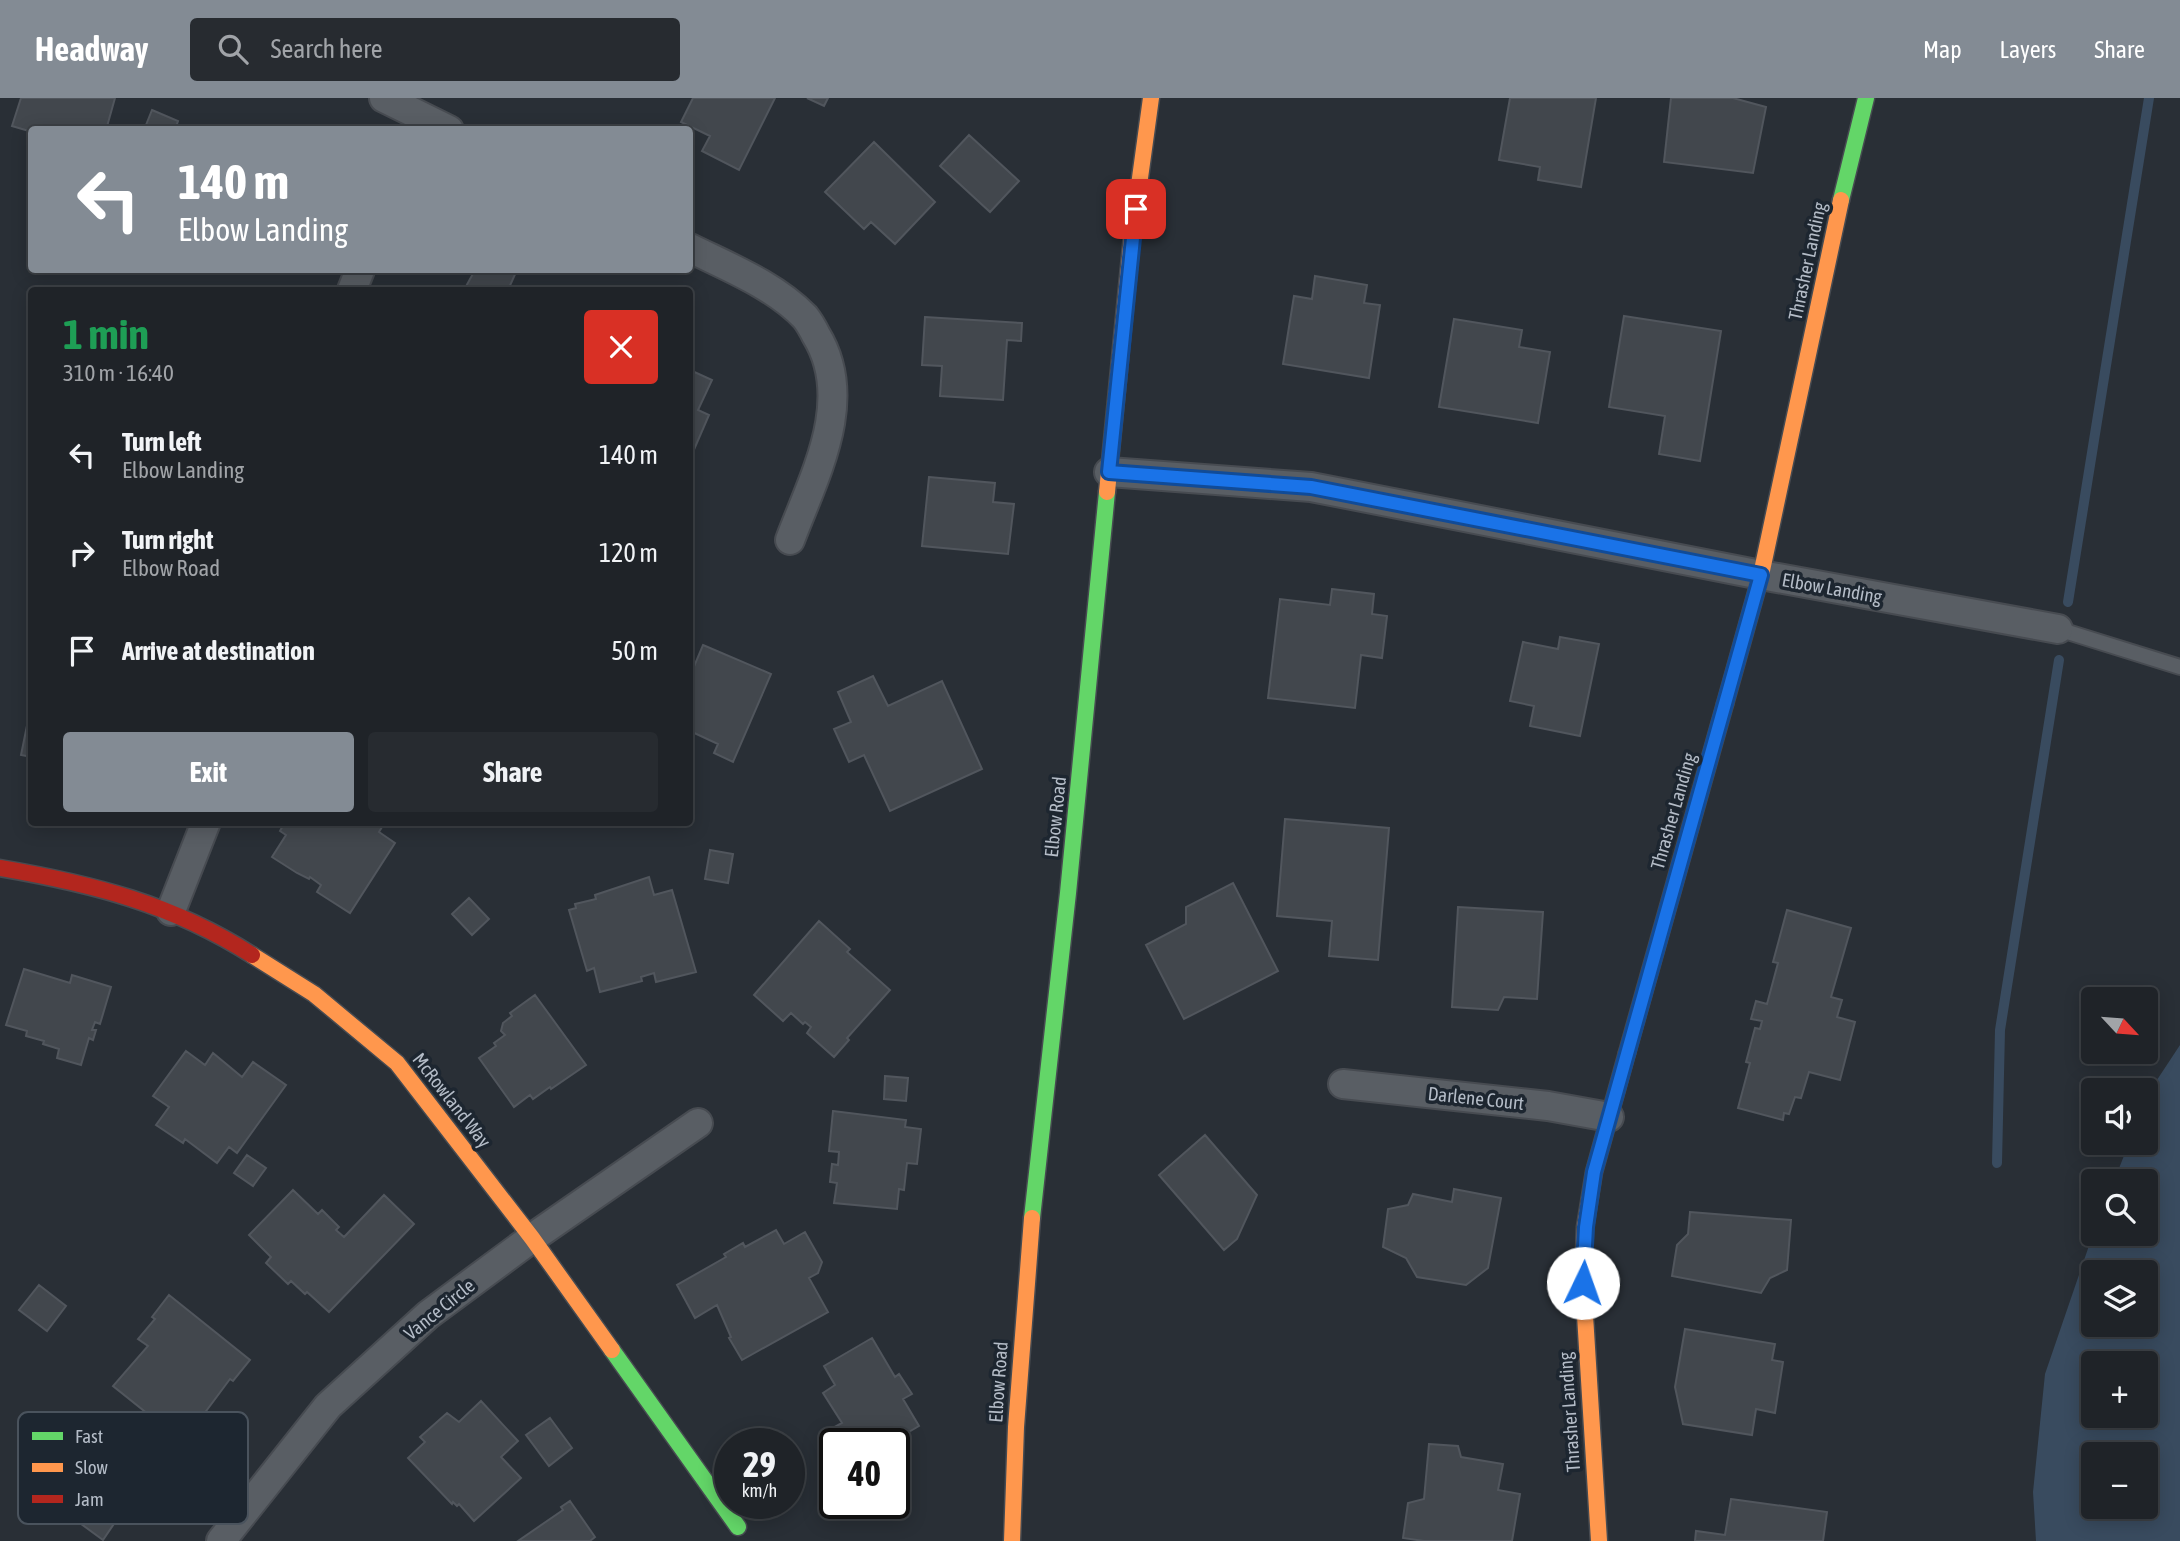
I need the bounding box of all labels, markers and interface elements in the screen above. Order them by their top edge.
search box [190,18,680,81]
text: Headway [35,30,148,68]
icon: search [214,30,252,68]
text: Search here [270,34,383,64]
text: Map [1923,36,1962,63]
text: Layers [2000,36,2056,63]
text: Share [2094,36,2145,63]
text: 140 m [178,153,289,209]
icon: left [63,154,154,245]
pin [1106,179,1166,239]
icon: arrive [1117,190,1155,228]
street label: Thrasher Landing [1784,199,1830,322]
text: Elbow Landing [178,211,348,248]
text: 1 min [63,310,149,358]
button: close [584,310,658,384]
text: 310 m · 16:40 [63,360,174,386]
text: Turn left [122,427,202,457]
icon: left [63,436,101,474]
text: 140 m [599,440,658,470]
text: Elbow Landing [122,457,244,483]
text: Turn right [122,525,213,555]
icon: right [63,534,101,572]
text: 120 m [599,538,658,568]
text: Elbow Road [122,555,220,581]
street label: Elbow Landing [1780,568,1884,608]
icon: arrive [63,632,101,670]
text: Arrive at destination [122,636,315,666]
text: 50 m [611,636,658,666]
button: Exit [63,732,354,812]
button: Share [368,732,658,812]
street label: Thrasher Landing [1646,749,1700,872]
street label: Elbow Road [1040,776,1070,858]
north arrow [2081,987,2158,1064]
map controls [2081,987,2158,1519]
street label: McRowland Way [408,1048,496,1152]
button: sound [2081,1078,2158,1155]
street label: Darlene Court [1427,1082,1525,1114]
button: search [2081,1169,2158,1246]
position arrow [1546,1246,1620,1320]
button: layers [2081,1260,2158,1337]
street label: Vance Circle [399,1274,479,1344]
street label: Elbow Road [984,1341,1012,1423]
street label: Thrasher Landing [1554,1350,1584,1473]
button: + [2081,1351,2158,1428]
legend [18,1412,248,1524]
text: Fast [75,1425,103,1447]
speed limit sign: 40 [819,1428,910,1519]
button: − [2081,1442,2158,1519]
text: 29 [743,1444,776,1484]
text: Slow [75,1456,109,1478]
text: km/h [742,1480,777,1501]
text: Jam [75,1488,104,1510]

